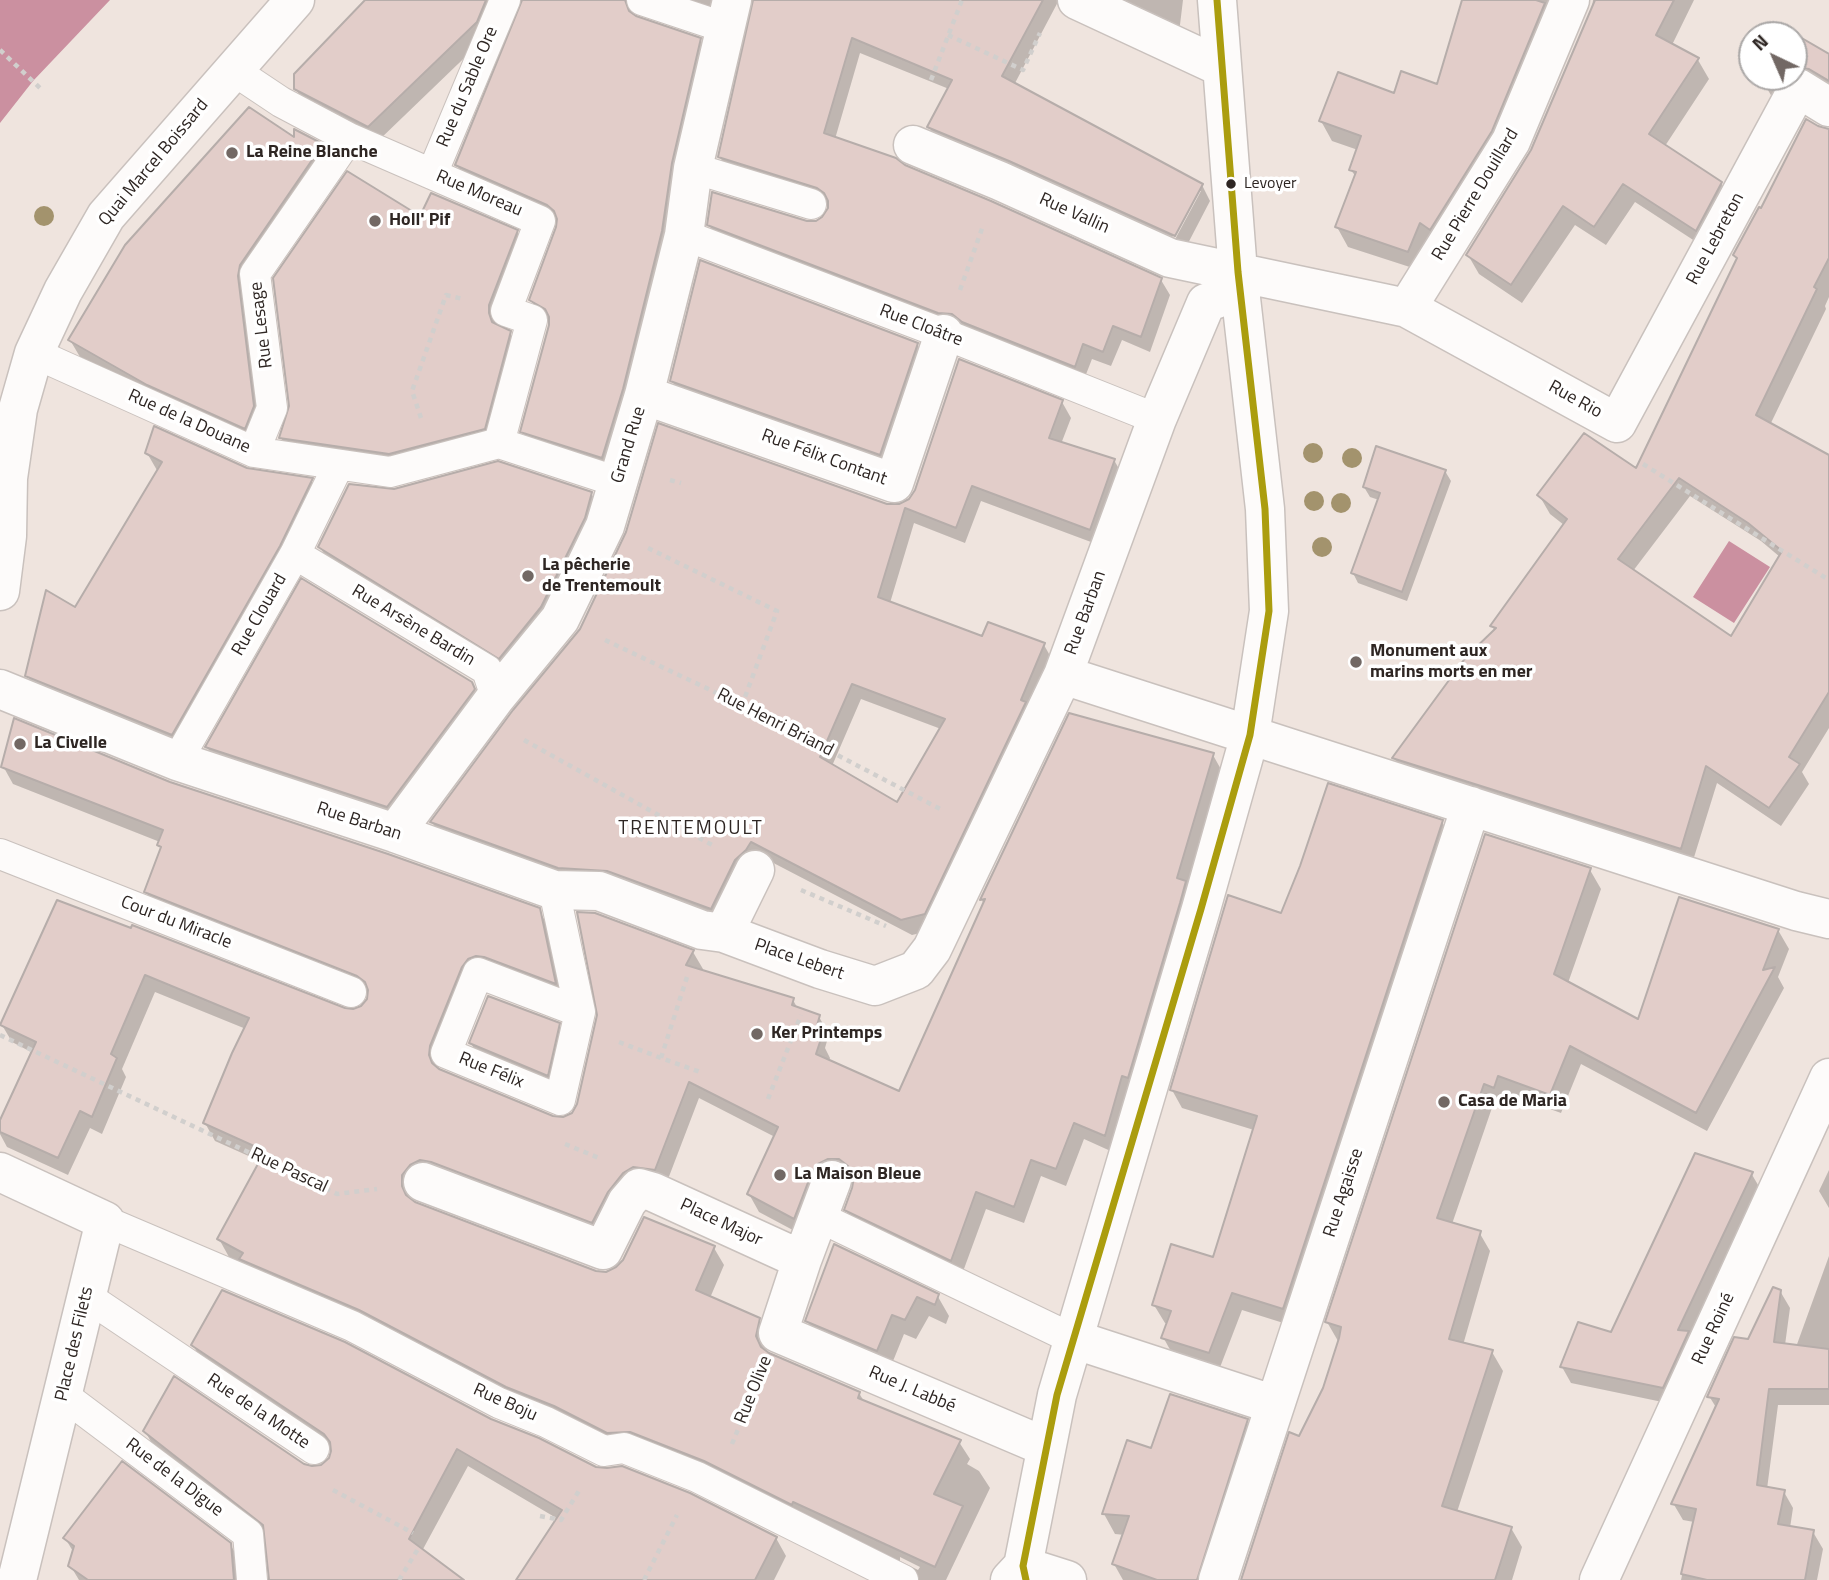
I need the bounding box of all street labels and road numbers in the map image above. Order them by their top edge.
street label: Rue du Sable Ore [433,23,503,151]
street label: Quai Marcel Boissard [95,95,213,231]
street label: Rue Pierre Douillard [1428,125,1524,265]
street label: Rue Moreau [432,166,526,222]
street label: Rue Vallin [1036,189,1112,239]
street label: Rue Lebreton [1683,189,1749,289]
street label: Rue Lesage [246,281,278,369]
street label: Rue Cloâtre [876,300,966,352]
street label: Rue Rio [1544,376,1606,424]
street label: Rue de la Douane [124,385,254,459]
street label: Grand Rue [607,404,651,486]
street label: Rue Félix Contant [758,425,890,491]
street label: Rue Barban [1061,568,1111,658]
street label: Rue Clouard [228,570,292,660]
street label: Rue Arsène Bardin [347,581,479,671]
street label: Rue Henri Briand [713,684,837,762]
street label: Rue Barban [314,798,404,846]
street label: Cour du Miracle [117,892,235,954]
street label: Place Lebert [751,935,847,985]
street label: Rue Félix [455,1048,527,1094]
street label: Rue Pascal [247,1144,331,1198]
street label: Rue Agaisse [1319,1146,1369,1240]
street label: Place Major [676,1195,766,1251]
street label: Place des Filets [51,1285,99,1403]
street label: Rue Roiné [1688,1290,1740,1368]
street label: Rue Olive [731,1353,777,1427]
street label: Rue J. Labbé [865,1362,959,1418]
street label: Rue de la Motte [202,1370,314,1454]
street label: Rue Boju [470,1379,540,1427]
street label: Rue de la Digue [121,1434,227,1522]

